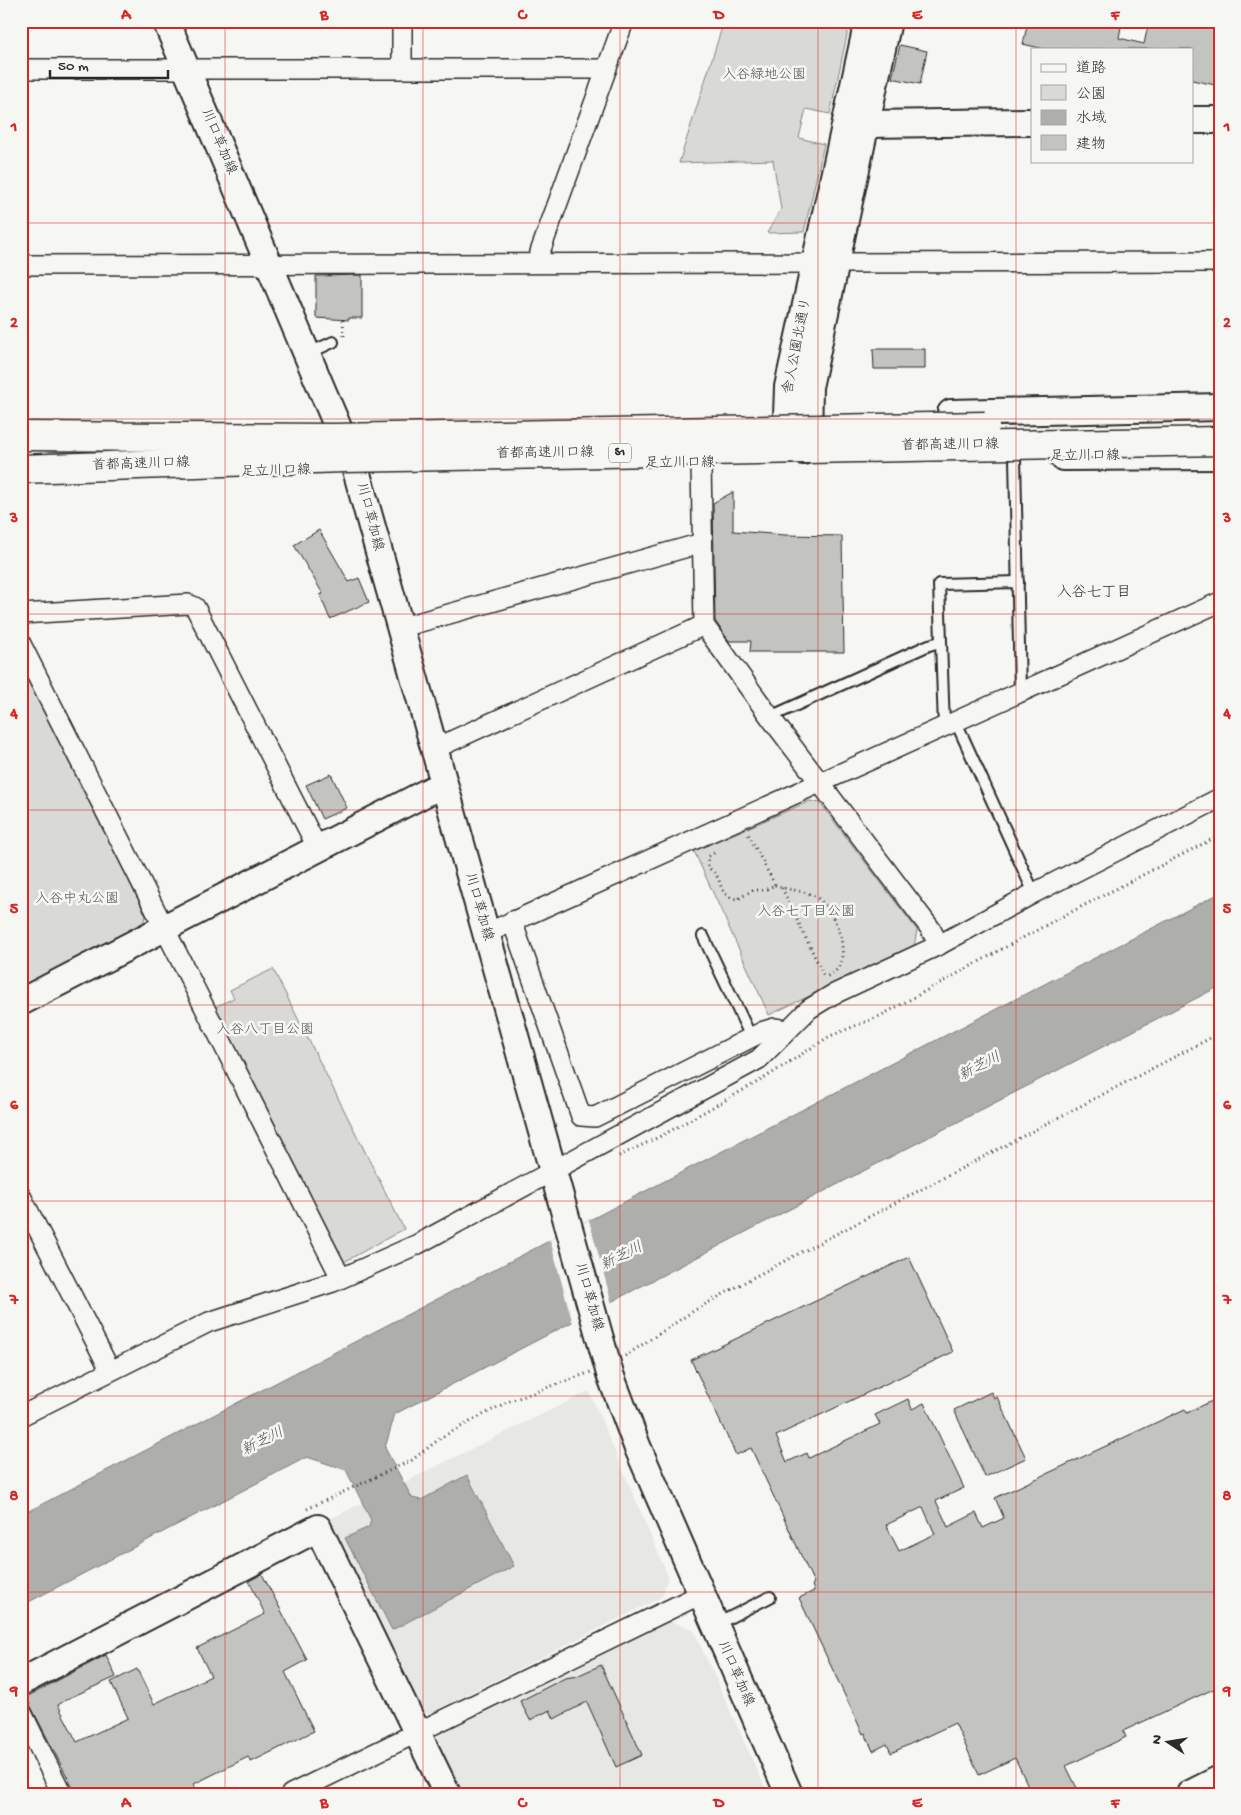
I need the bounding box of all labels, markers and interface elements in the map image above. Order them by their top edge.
text: A [120,7,132,26]
text: B [319,7,329,26]
text: C [517,7,528,26]
text: D [712,7,725,26]
text: E [912,7,923,26]
text: F [1110,7,1121,26]
scale bar [50,48,168,80]
legend [1031,48,1194,162]
text: 50 m [58,58,89,76]
text: 道路 [1076,60,1106,78]
park label: 入谷緑地公園 [722,67,806,84]
text: 公園 [1076,86,1106,104]
street label: 川口草加線 [197,106,239,178]
text: 水域 [1076,109,1106,128]
text: 1 [10,119,17,138]
text: 1 [1223,119,1230,138]
text: 建物 [1076,136,1106,154]
street label: 舎人公園北通り [780,296,816,396]
text: 2 [10,315,18,334]
text: 2 [1223,315,1231,334]
street label: 首都高速川口線 [901,437,999,455]
road number: S1 [609,443,631,462]
street label: 首都高速川口線 [496,445,594,463]
street label: 足立川口線 [1050,448,1120,466]
street label: 首都高速川口線 [92,455,190,475]
street label: 足立川口線 [645,455,715,473]
street label: 足立川口線 [241,462,311,482]
street label: 川口草加線 [352,481,386,553]
text: 3 [9,510,18,529]
text: 3 [1222,510,1231,529]
district label: 入谷七丁目 [1056,584,1132,602]
text: 4 [9,706,18,725]
text: 4 [1222,706,1231,725]
street label: 川口草加線 [460,871,496,943]
park label: 入谷中丸公園 [35,891,119,908]
text: 5 [10,901,19,920]
text: 5 [1223,901,1232,920]
park label: 入谷七丁目公園 [757,904,855,921]
park label: 入谷八丁目公園 [216,1022,314,1039]
water label: 新芝川 [956,1048,1004,1086]
text: 6 [10,1097,19,1116]
text: 6 [1223,1097,1232,1116]
water label: 新芝川 [598,1239,646,1275]
street label: 川口草加線 [570,1261,606,1333]
text: 7 [9,1292,19,1311]
text: 7 [1222,1292,1232,1311]
water label: 新芝川 [239,1424,287,1460]
text: 8 [10,1488,19,1507]
text: 8 [1223,1488,1232,1507]
street label: 川口草加線 [713,1639,757,1709]
text: 9 [9,1683,18,1702]
text: 9 [1222,1683,1231,1702]
north arrow [1144,1718,1194,1768]
text: N [1148,1734,1167,1746]
text: A [120,1795,132,1814]
text: B [319,1795,329,1814]
text: C [517,1795,528,1814]
text: D [712,1795,725,1814]
text: E [912,1795,923,1814]
text: F [1110,1795,1121,1814]

